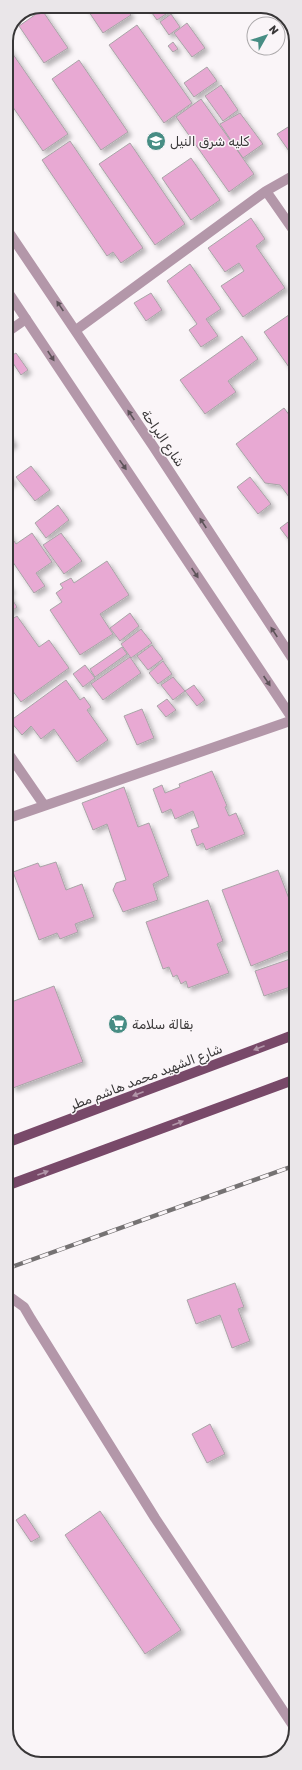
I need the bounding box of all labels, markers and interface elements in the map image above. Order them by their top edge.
north arrow [246,16,286,56]
text: N [266,23,281,37]
school or university icon: كليه شرق النيل [145,130,167,152]
place label: كليه شرق النيل [170,134,250,150]
one-way arrow [56,301,64,311]
one-way arrow [47,351,54,362]
street label: شارع البراحة [137,407,188,471]
one-way arrow [127,409,135,420]
one-way arrow [119,459,127,470]
one-way arrow [199,518,207,528]
one-way arrow [191,567,199,578]
one-way arrow [271,626,278,638]
one-way arrow [263,676,271,686]
supermarket icon: بقالة سلامة [107,1013,129,1035]
place label: بقالة سلامة [132,1017,193,1032]
street label: شارع الشهيد محمد هاشم مطر [67,1041,225,1115]
one-way arrow [253,1046,265,1052]
one-way arrow [131,1091,143,1097]
one-way arrow [172,1120,184,1126]
one-way arrow [37,1170,49,1176]

